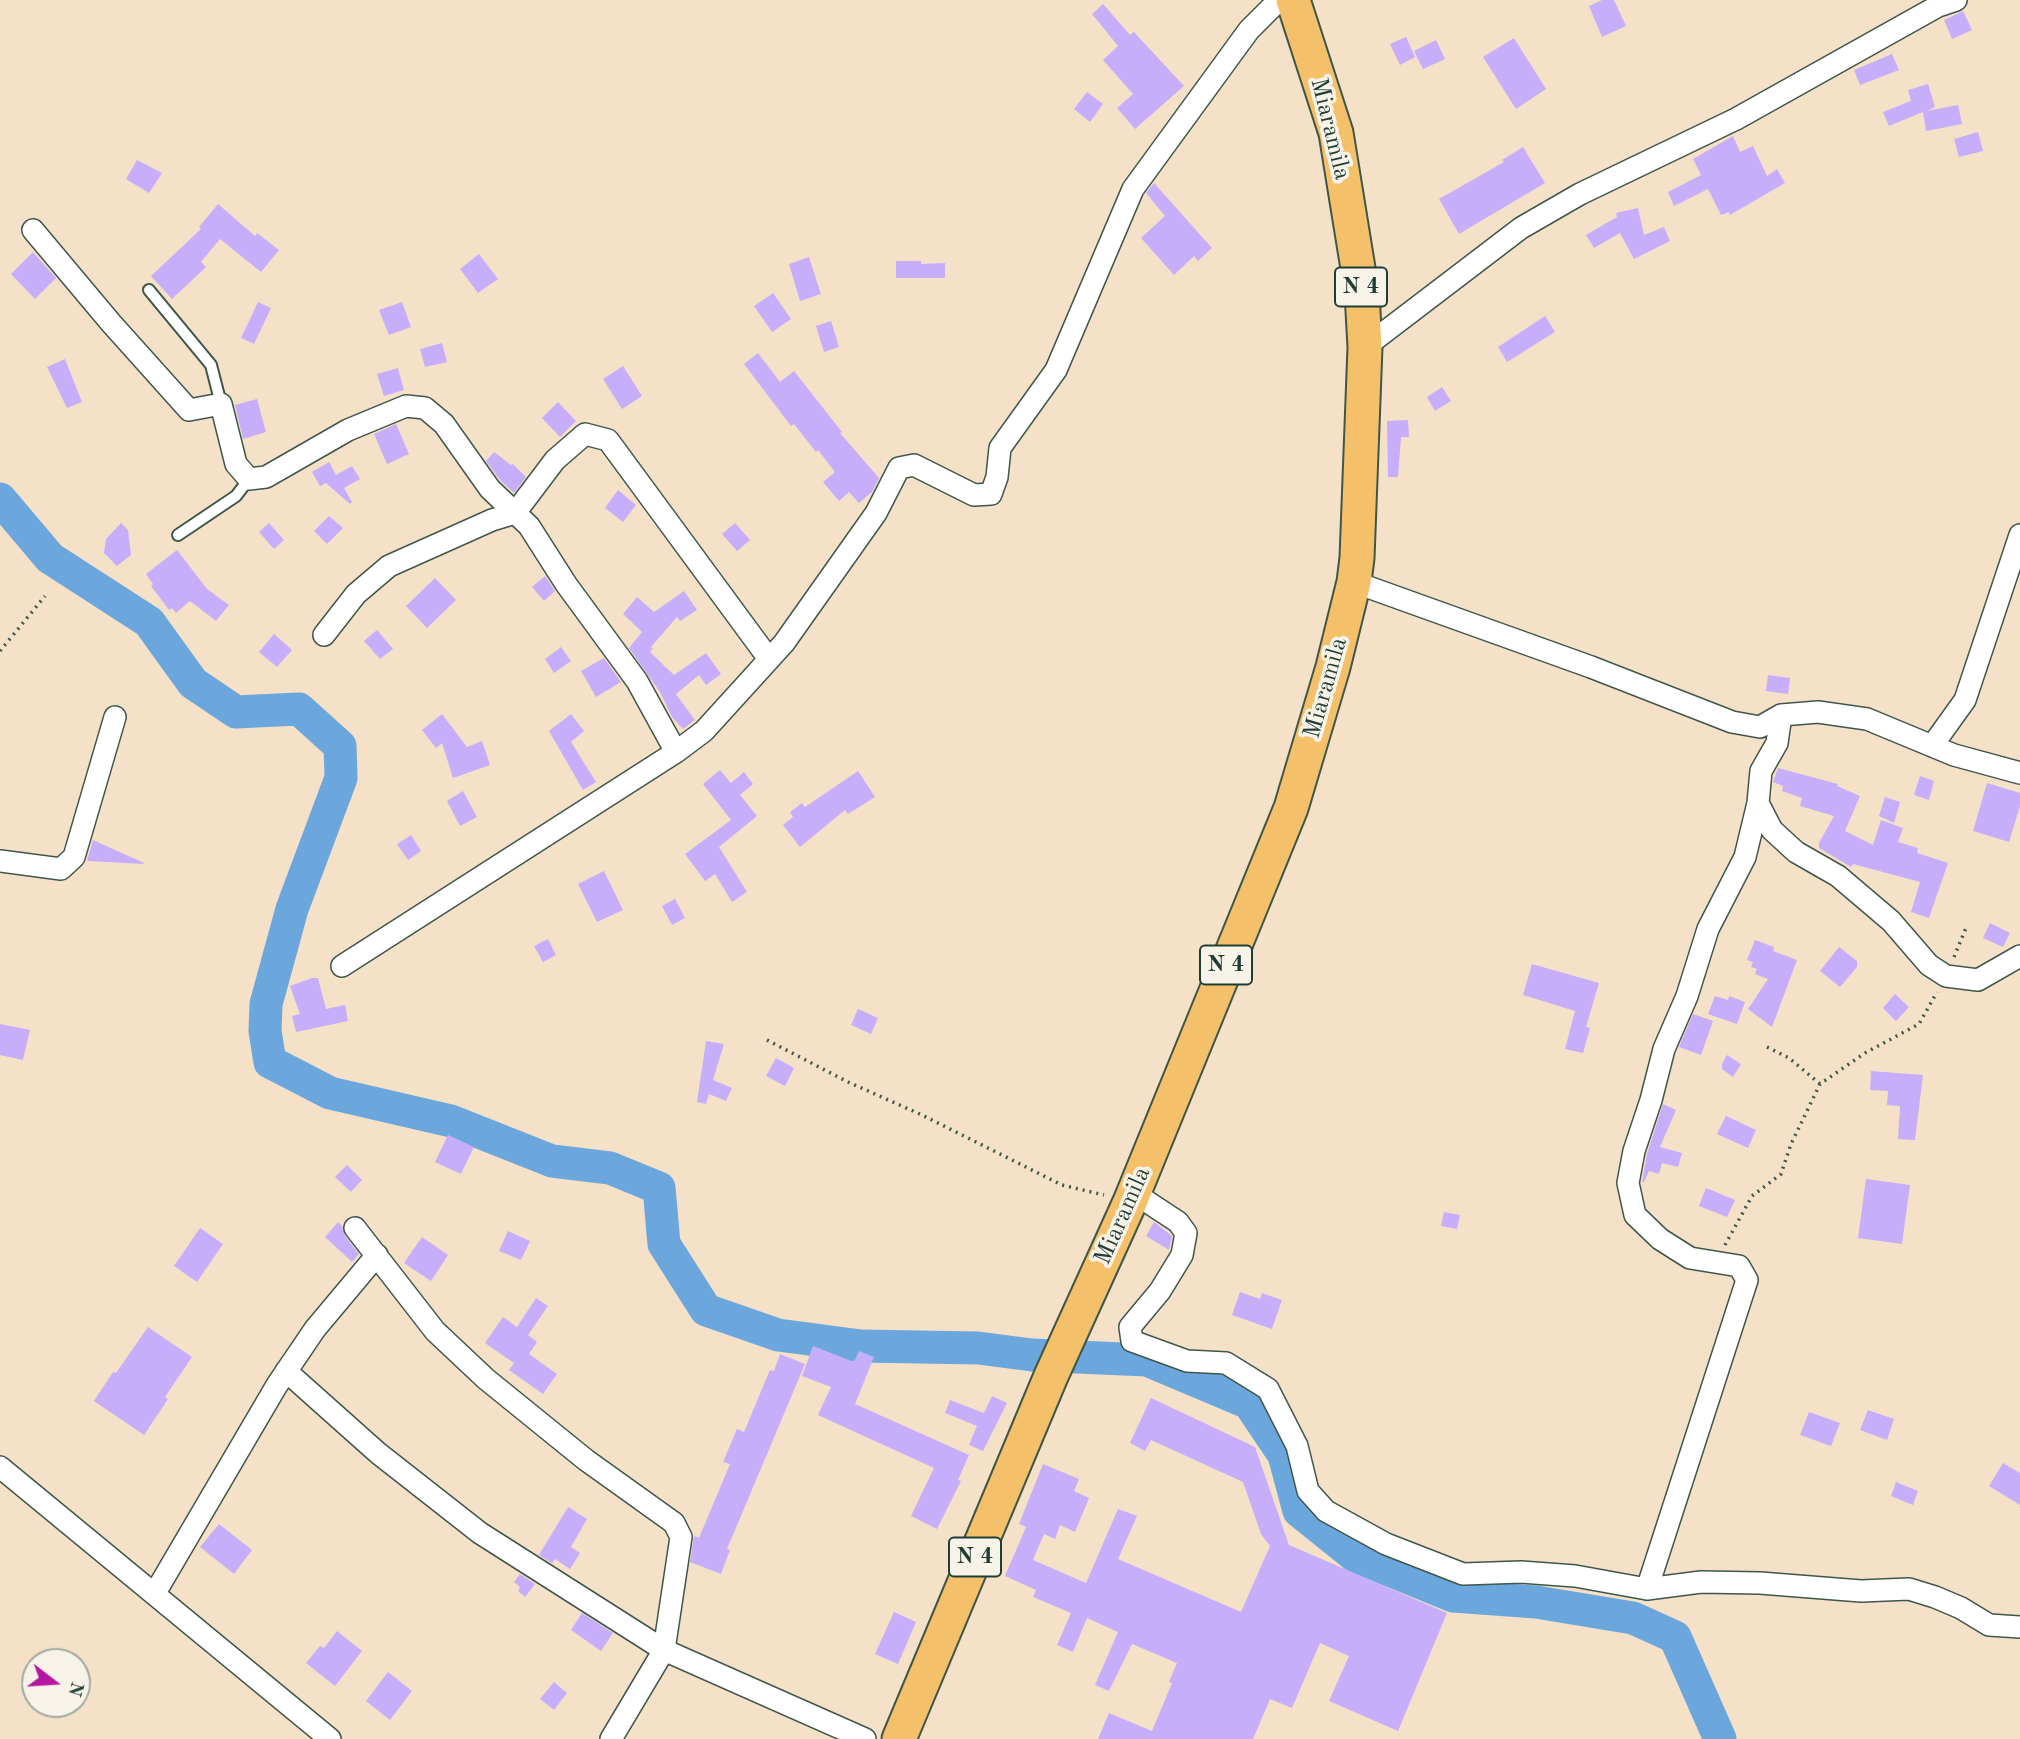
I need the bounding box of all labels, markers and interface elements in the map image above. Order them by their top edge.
street label: Miaramila [1303,75,1357,183]
road number: N 4 [1335,268,1387,306]
street label: Miaramila [1298,634,1354,742]
road number: N 4 [1200,946,1252,984]
street label: Miaramila [1089,1163,1157,1269]
road number: N 4 [949,1538,1001,1576]
north arrow [21,1648,91,1718]
text: N [63,1679,86,1698]

